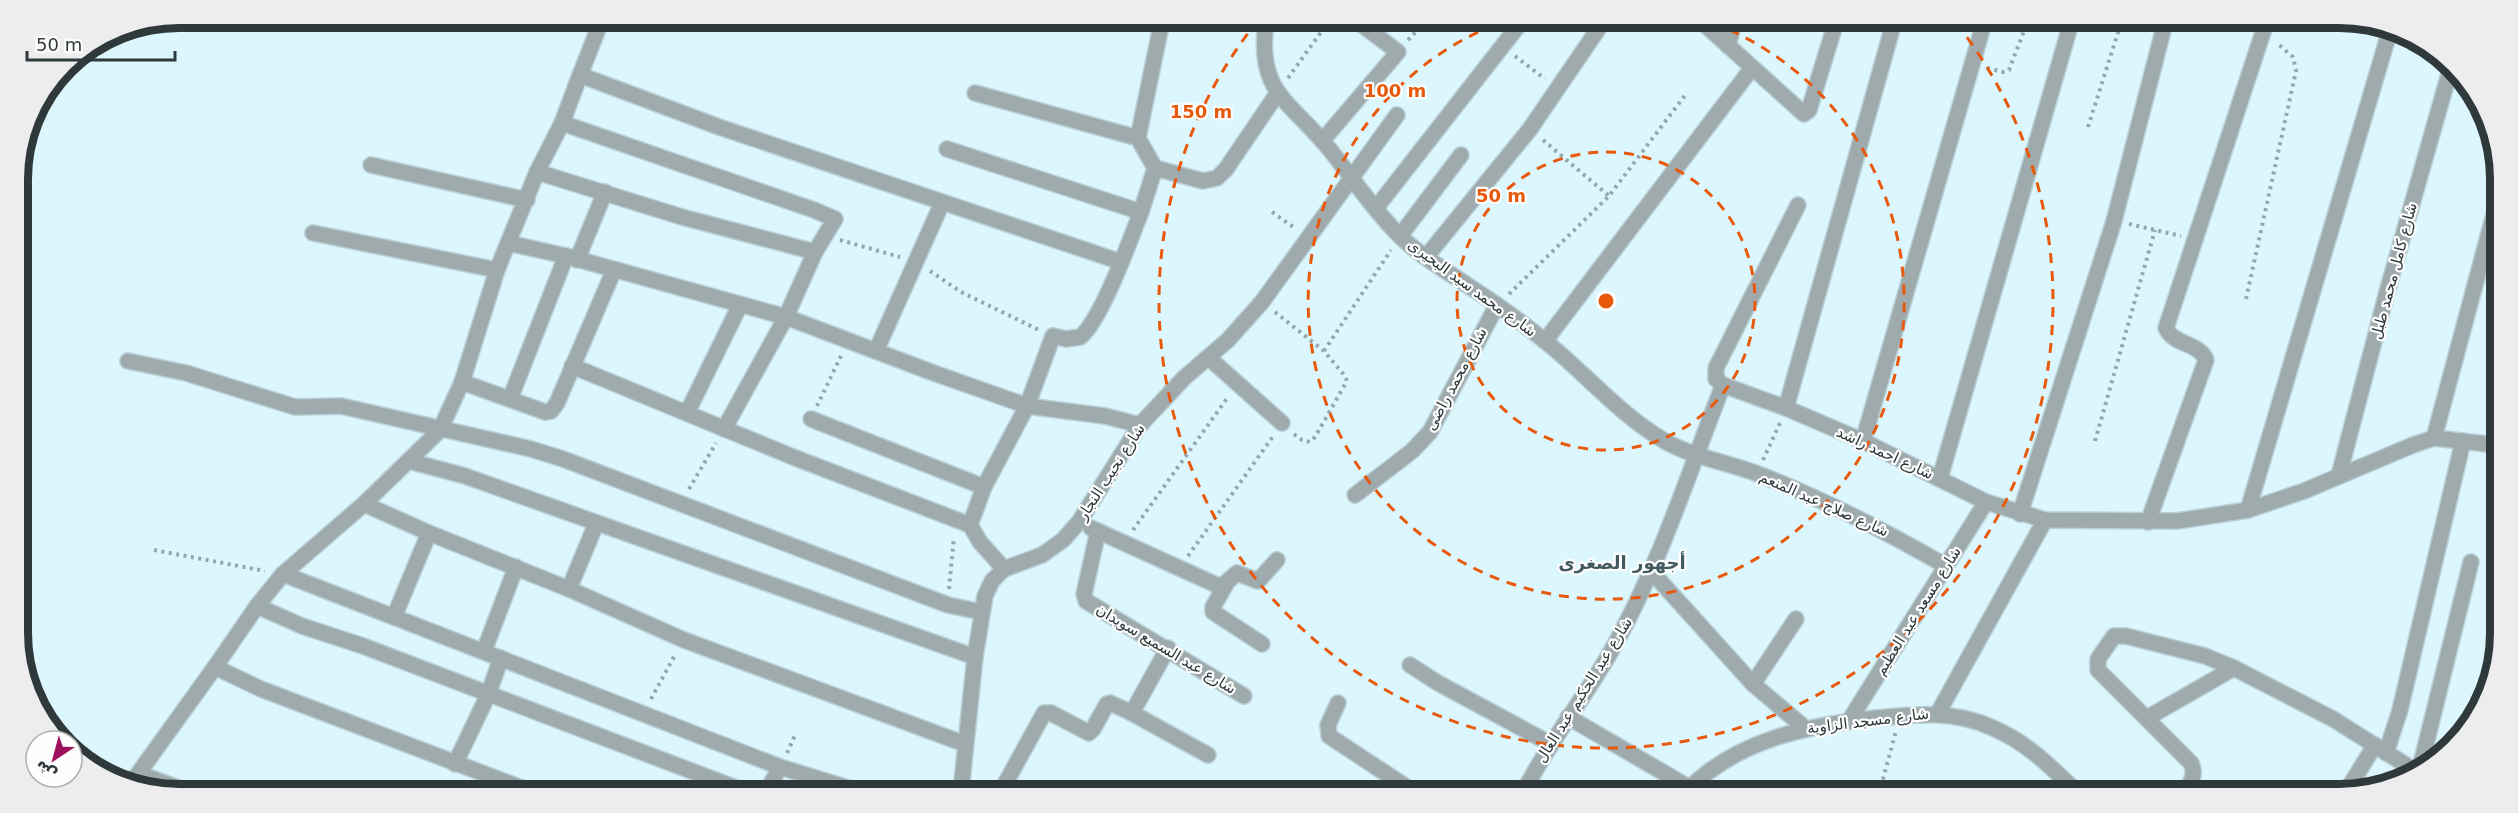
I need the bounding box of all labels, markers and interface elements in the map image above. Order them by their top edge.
scale bar [27,24,176,62]
text: 50 m [36,34,82,55]
text: 100 m [1364,80,1426,101]
text: 150 m [1170,101,1232,122]
text: 50 m [1476,185,1526,206]
street label: شارع كامل محمد طبل [2367,201,2421,341]
street label: شارع محمد سيد البحيرى [1404,235,1540,341]
centre of rings [1596,291,1616,311]
street label: شارع محمد راضى [1421,325,1491,433]
street label: شارع نجيب النجار [1073,421,1149,524]
street label: شارع احمد راشد [1834,423,1936,483]
street label: شارع صلاح عبد المنعم [1757,467,1891,541]
street label: شارع مسعد عبد العظيم [1871,543,1965,679]
district label: أجهور الصغرى [1558,551,1686,574]
street label: شارع عبد السميع سويدان [1093,600,1239,698]
street label: شارع عبد الحكيم عبد العال [1532,614,1636,766]
street label: شارع مسجد الزاوية [1806,705,1930,737]
north arrow [24,729,84,789]
text: ش [31,757,60,785]

